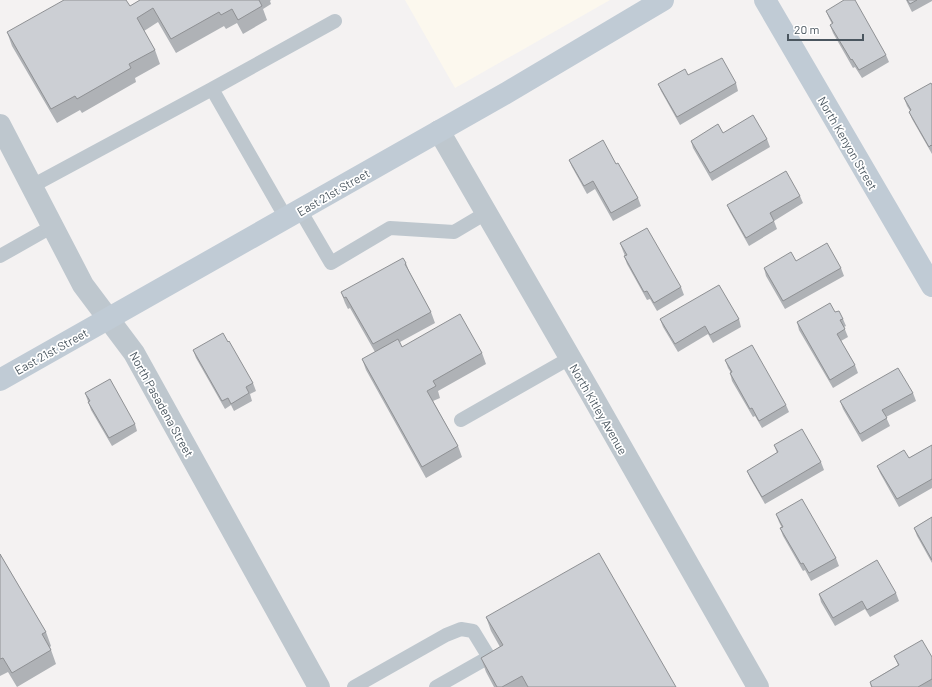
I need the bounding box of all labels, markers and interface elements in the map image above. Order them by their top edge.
scale bar [788,16,863,42]
text: 20 m [794,22,820,36]
street label: North Kenyon Street [815,94,881,192]
street label: East 21st Street [294,166,372,218]
street label: East 21st Street [12,325,90,377]
street label: North Pasadena Street [127,349,197,459]
street label: North Kitley Avenue [567,361,631,457]

